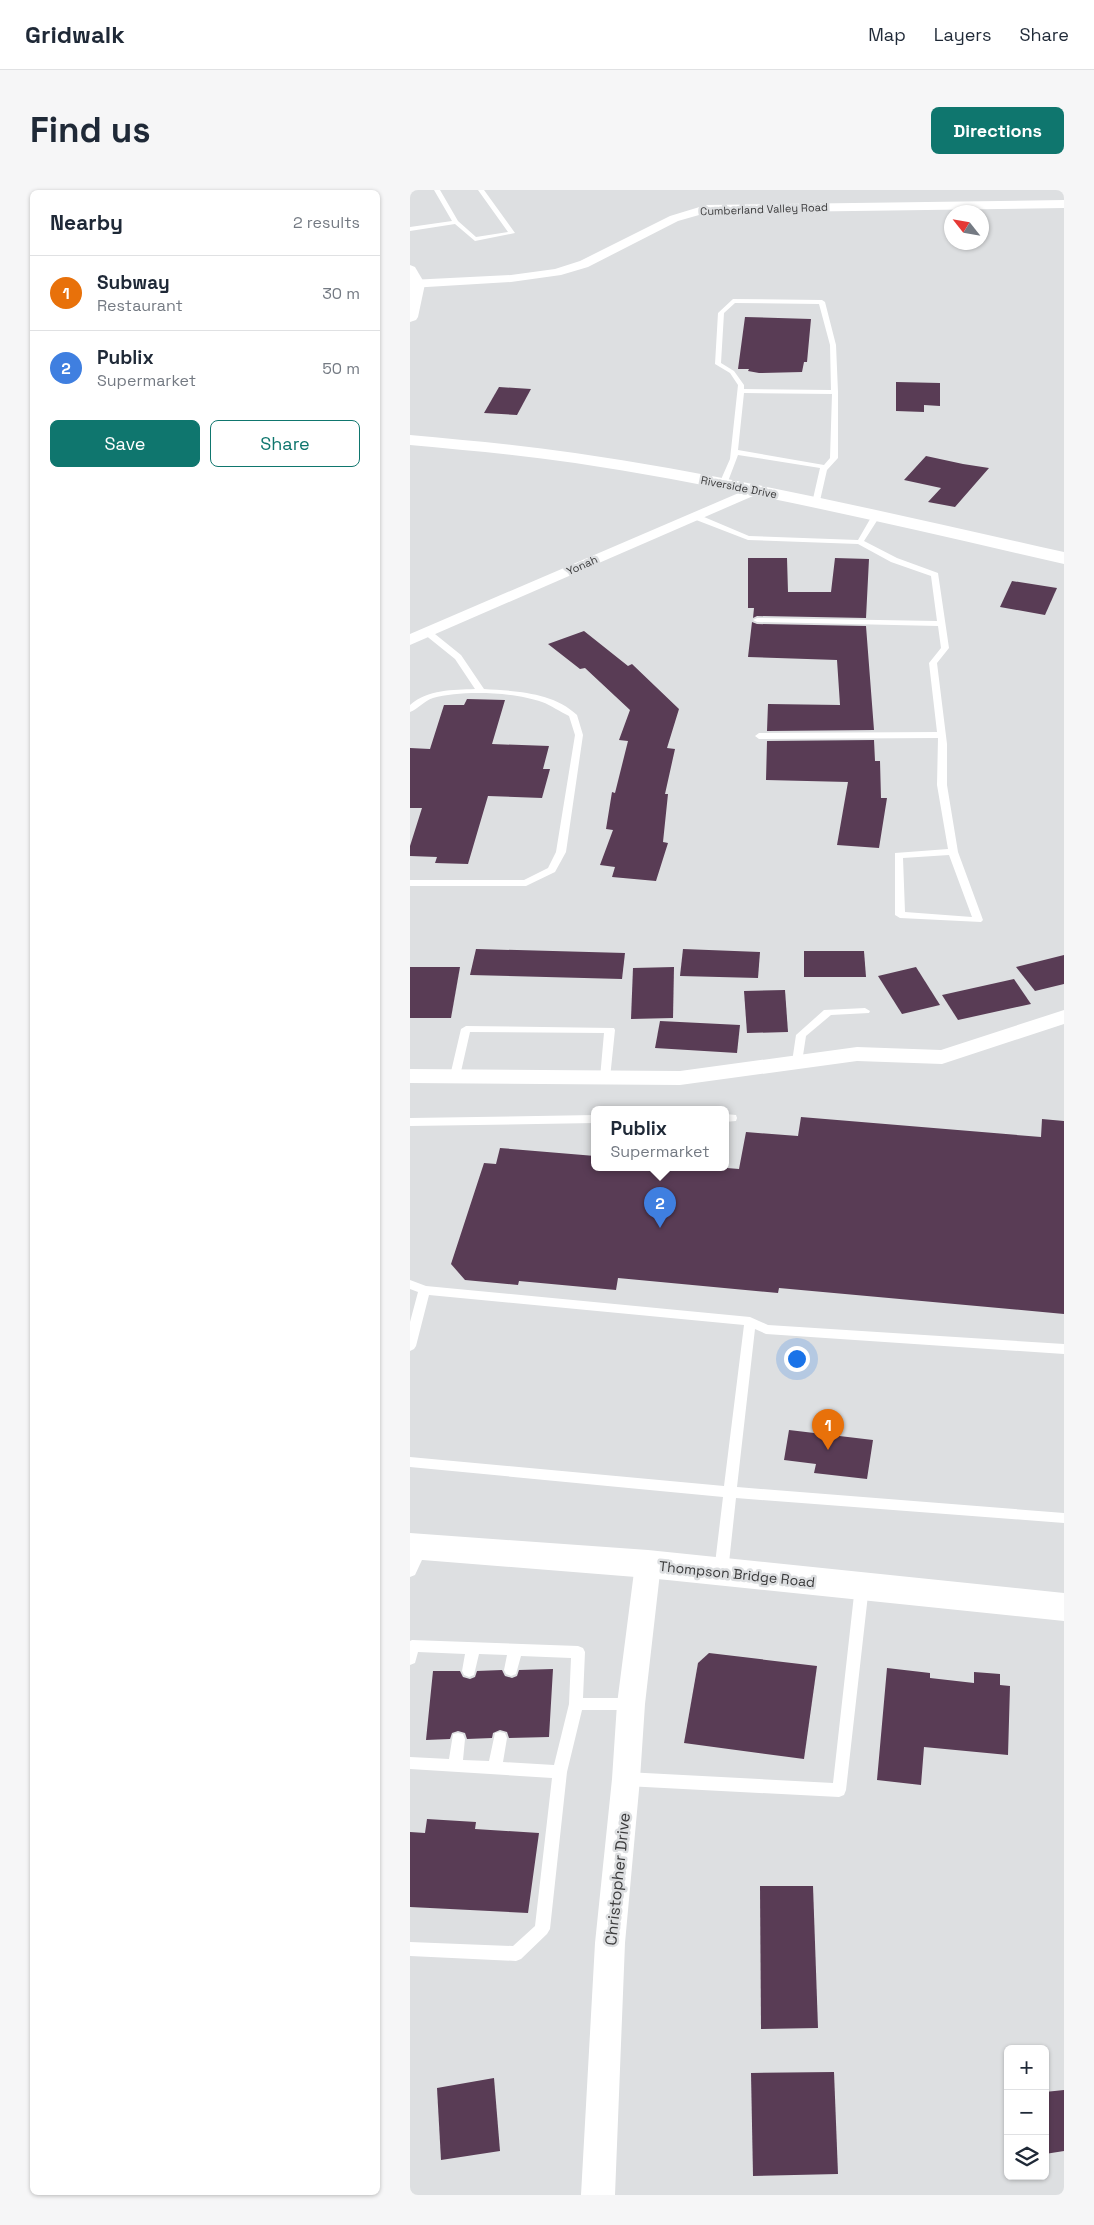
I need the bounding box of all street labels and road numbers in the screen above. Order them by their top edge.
street label: Cumberland Valley Road [700,200,828,218]
street label: Riverside Drive [700,473,778,501]
street label: Yonah [564,552,600,578]
street label: Thompson Bridge Road [658,1557,816,1591]
street label: Christopher Drive [600,1812,635,1946]

